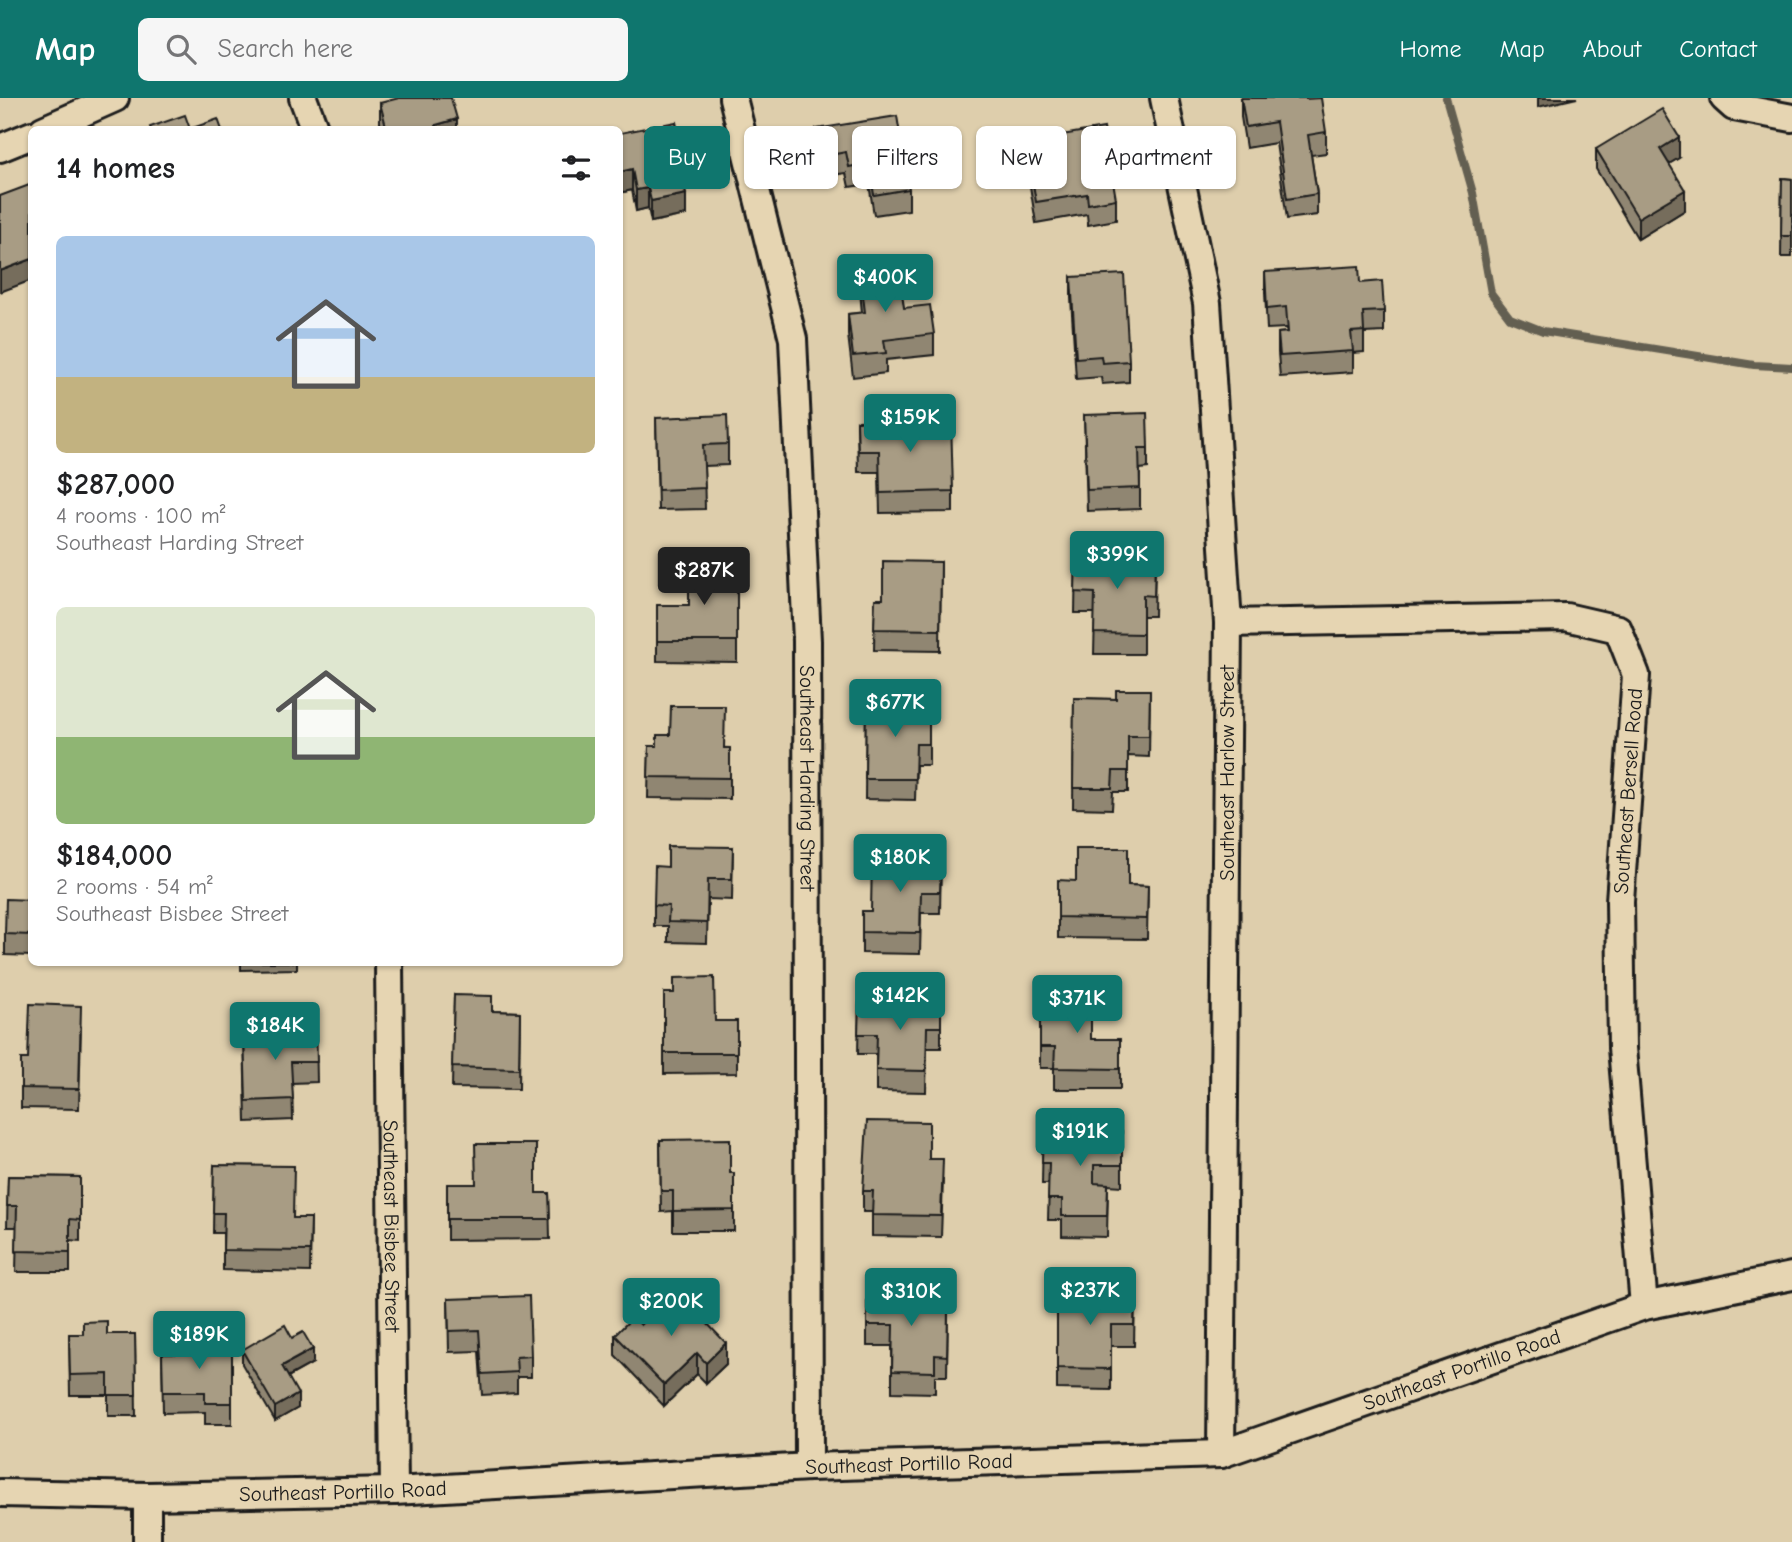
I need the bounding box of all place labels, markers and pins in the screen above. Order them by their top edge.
pin: $400K [836,254,934,314]
pin: $159K [861,394,959,454]
pin: $399K [1068,532,1166,591]
pin: $287K [655,547,753,607]
pin: $677K [846,680,944,739]
pin: $180K [851,834,949,894]
pin: $142K [851,972,949,1032]
pin: $371K [1028,976,1126,1035]
pin: $184K [226,1002,324,1062]
pin: $191K [1031,1108,1129,1168]
pin: $310K [862,1268,960,1328]
pin: $237K [1041,1268,1139,1327]
pin: $200K [622,1278,720,1338]
pin: $189K [150,1312,248,1371]

